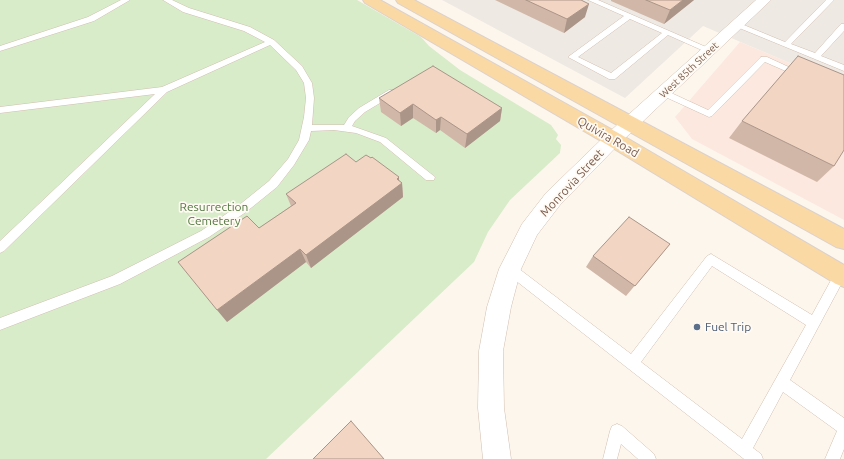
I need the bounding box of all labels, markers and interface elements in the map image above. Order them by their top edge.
street label: West 85th Street [657,40,721,100]
street label: Quivira Road [575,114,641,160]
street label: Monrovia Street [537,146,607,220]
park label: Resurrection Cemetery [180,200,248,228]
place label: Fuel Trip [705,320,751,334]
marker: Fuel Trip [692,322,702,332]

